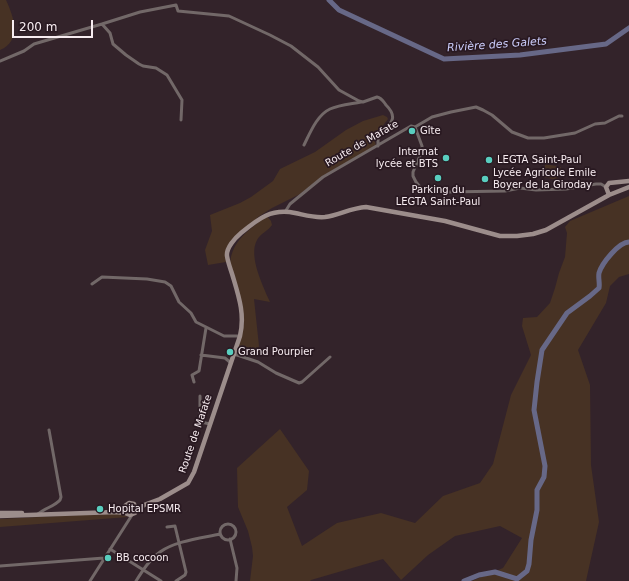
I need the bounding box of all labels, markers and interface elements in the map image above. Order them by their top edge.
scale bar [14,12,95,38]
text: 200 m [19,20,57,34]
water label: Rivière des Galets [447,35,547,55]
street label: Route de Mafate [323,118,401,170]
place label: Gîte [420,125,441,137]
marker: Gîte [407,126,417,136]
place label: Internat lycée et BTS [376,146,438,170]
marker: Internat lycée et BTS [441,153,451,163]
place label: LEGTA Saint-Paul [497,154,582,166]
marker: LEGTA Saint-Paul [484,155,494,165]
place label: Lycée Agricole Emile Boyer de la Giroday [493,167,596,190]
marker: Parking du LEGTA Saint-Paul [433,173,443,183]
marker: Lycée Agricole Emile Boyer de la Giroday [480,174,490,184]
place label: Parking du LEGTA Saint-Paul [396,184,480,208]
place label: Grand Pourpier [238,346,313,358]
marker: Grand Pourpier [225,347,235,357]
street label: Route de Mafate [177,393,215,475]
place label: Hopital EPSMR [108,503,181,515]
marker: Hopital EPSMR [95,504,105,514]
place label: BB cocoon [116,552,169,564]
marker: BB cocoon [103,553,113,563]

